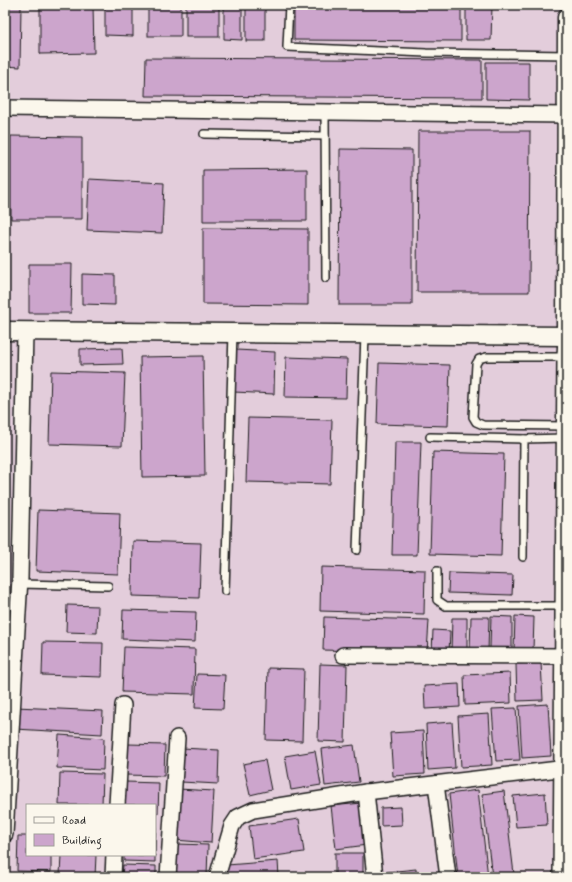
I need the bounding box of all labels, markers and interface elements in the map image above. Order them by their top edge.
legend [26,804,156,856]
text: Road [62,813,86,829]
text: Building [62,833,102,850]

